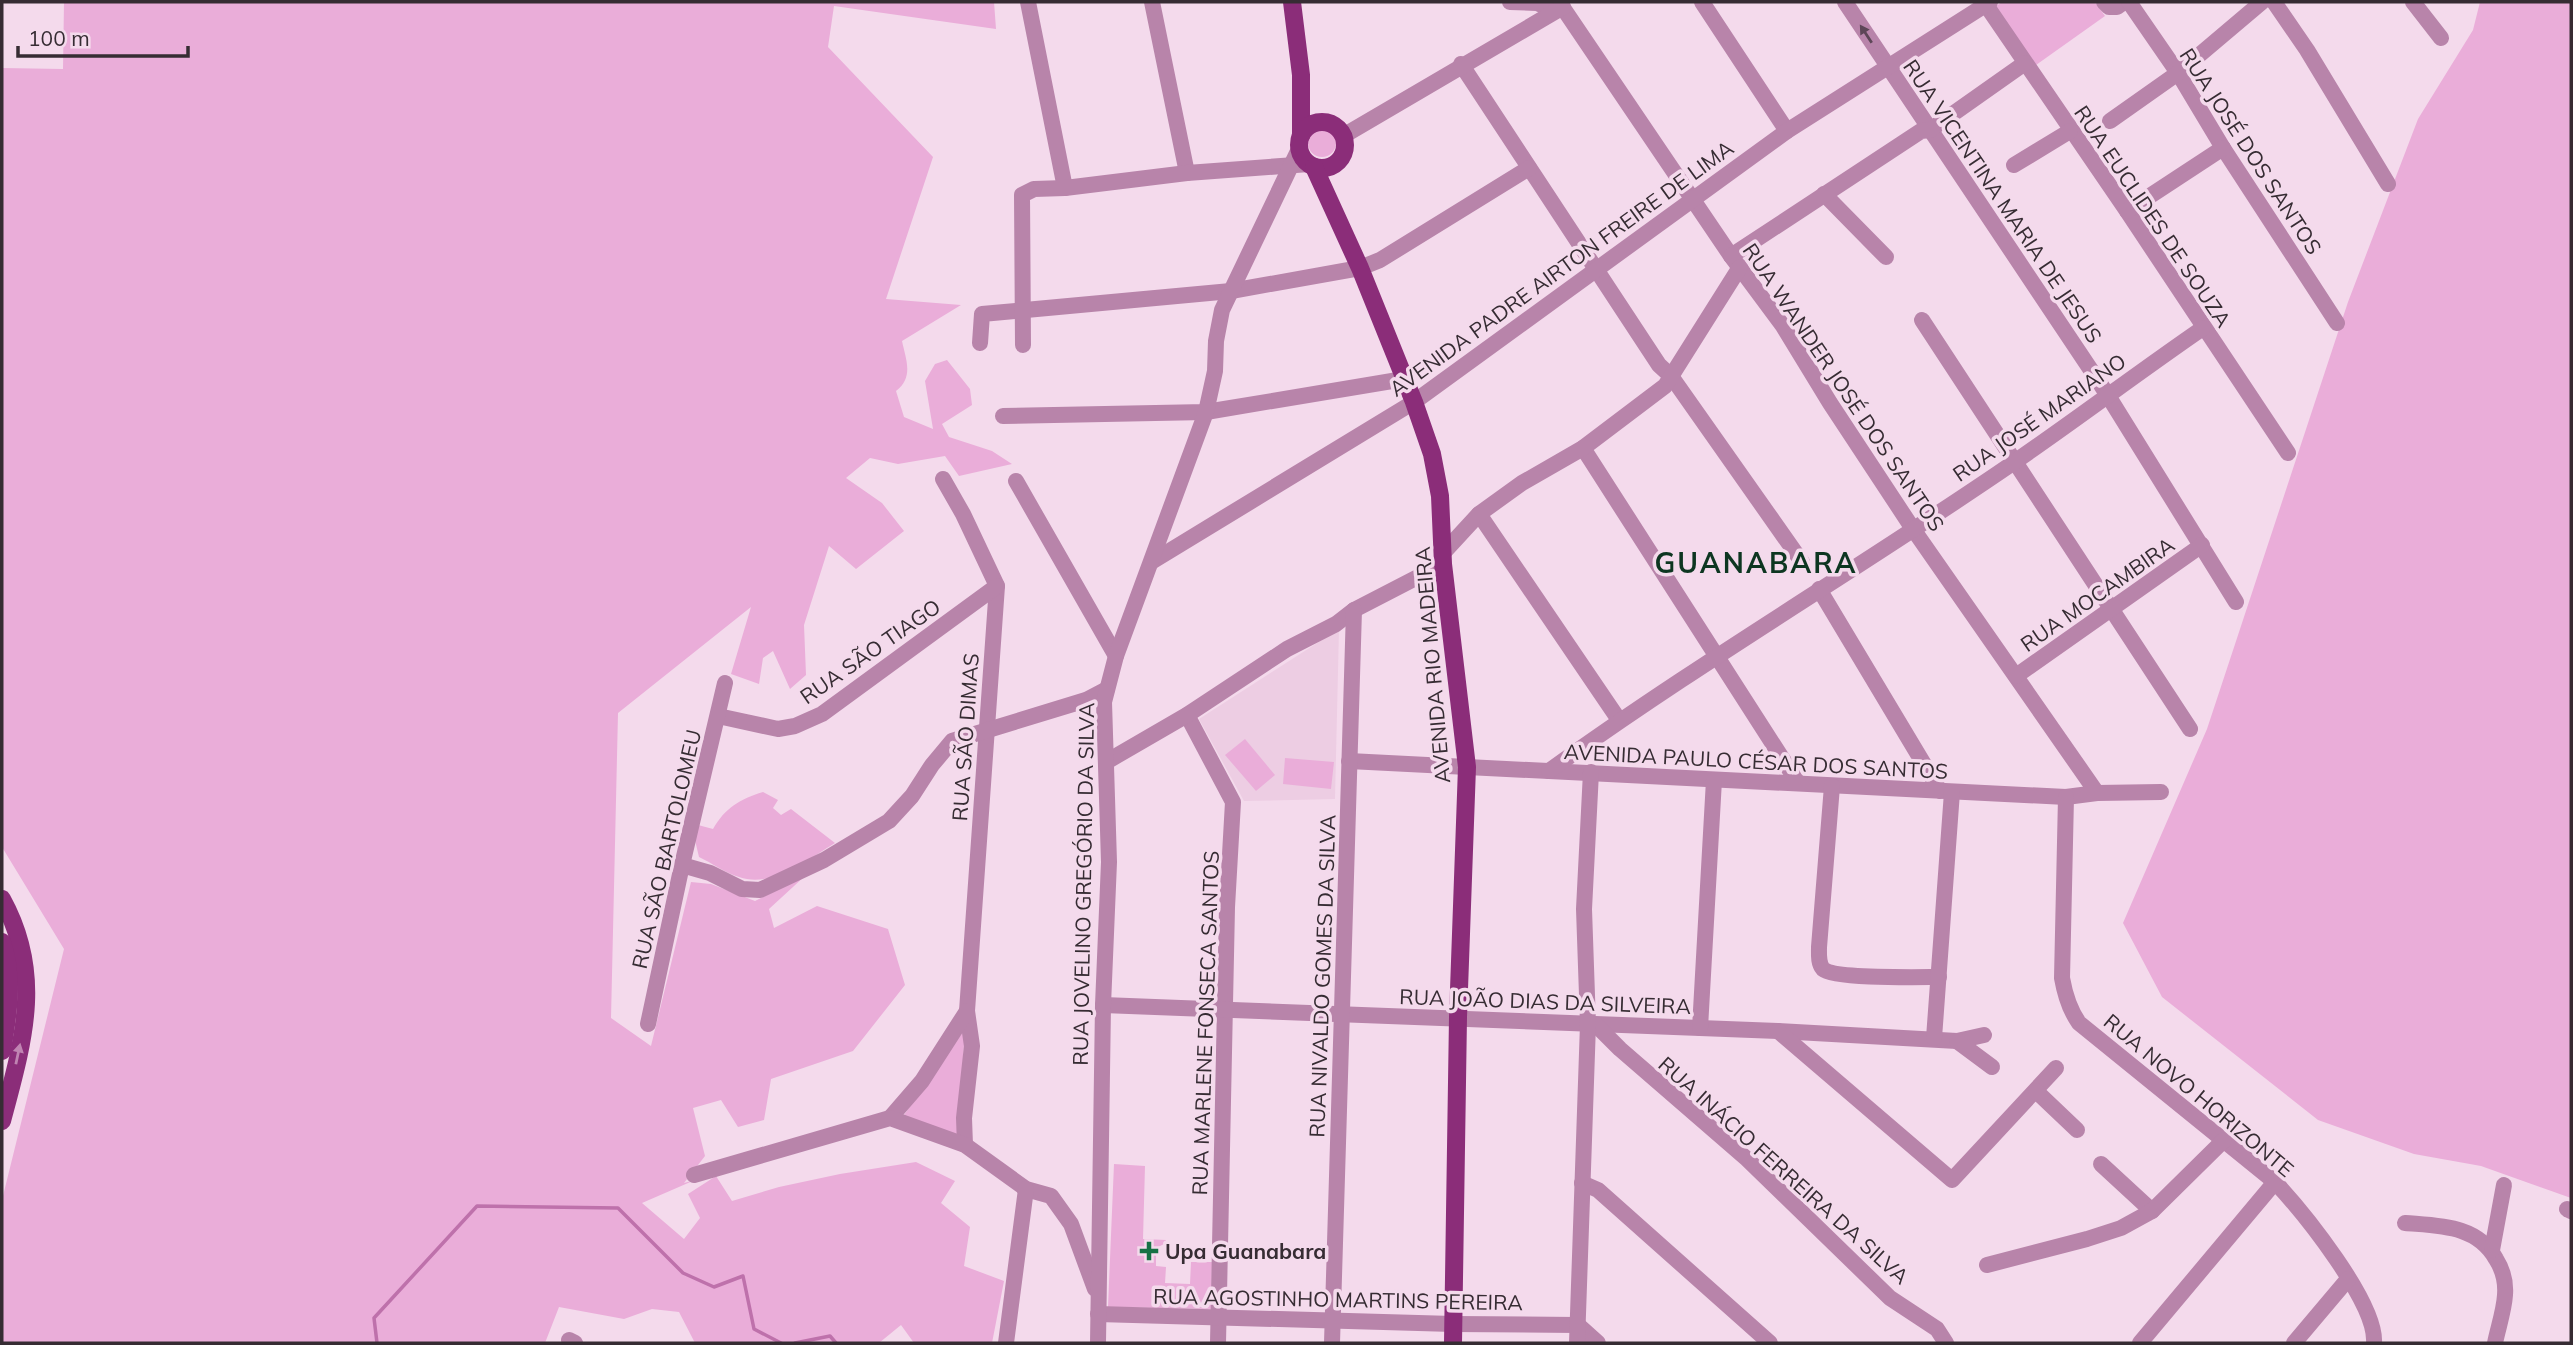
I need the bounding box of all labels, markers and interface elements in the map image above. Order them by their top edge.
scale bar [18,14,187,58]
one-way arrow [1860,24,1873,44]
text: 100 m [28,25,90,51]
street label: RUA JOSÉ DOS SANTOS [2175,43,2327,259]
street label: RUA VICENTINA MARIA DE JESUS [1898,54,2108,348]
street label: RUA EUCLIDES DE SOUZA [2069,100,2237,332]
street label: AVENIDA PADRE AIRTON FREIRE DE LIMA [1384,134,1739,402]
street label: RUA WANDER JOSÉ DOS SANTOS [1738,238,1950,536]
street label: RUA JOSÉ MARIANO [1947,347,2131,487]
street label: RUA MOCAMBIRA [2015,531,2179,657]
street label: AVENIDA RIO MADEIRA [1409,545,1455,784]
district label: GUANABARA [1655,545,1857,580]
street label: RUA SÃO TIAGO [795,593,945,709]
street label: RUA SÃO DIMAS [946,652,984,822]
street label: RUA JOVELINO GREGÓRIO DA SILVA [1067,702,1099,1066]
street label: RUA SÃO BARTOLOMEU [626,727,706,971]
street label: AVENIDA PAULO CÉSAR DOS SANTOS [1563,738,1949,784]
street label: RUA NIVALDO GOMES DA SILVA [1303,814,1341,1138]
street label: RUA MARLENE FONSECA SANTOS [1186,850,1224,1196]
street label: RUA JOÃO DIAS DA SILVEIRA [1399,983,1692,1019]
street label: RUA NOVO HORIZONTE [2099,1008,2299,1182]
one-way arrow [13,1043,24,1065]
street label: RUA INÁCIO FERREIRA DA SILVA [1653,1051,1915,1290]
place label: Upa Guanabara [1165,1238,1326,1264]
marker: Upa Guanabara [1139,1241,1159,1261]
street label: RUA AGOSTINHO MARTINS PEREIRA [1153,1283,1524,1315]

